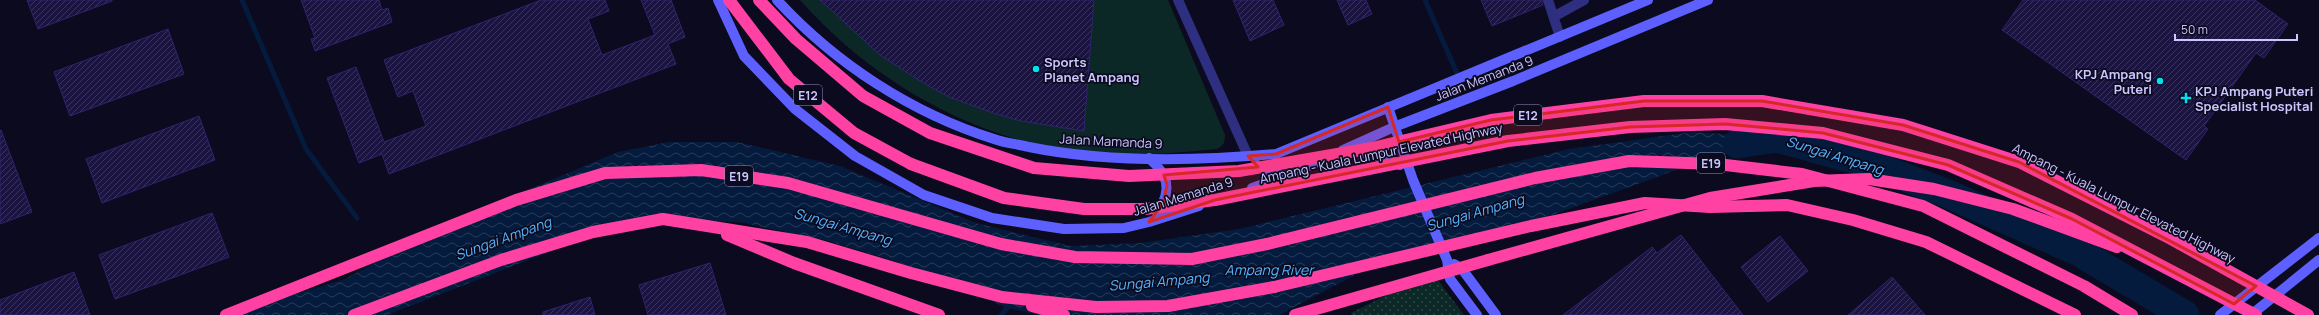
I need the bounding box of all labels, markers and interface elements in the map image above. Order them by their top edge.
scale bar [2175,16,2297,42]
text: 50 m [2181,21,2208,38]
street label: Jalan Memanda 9 [1432,51,1536,105]
place label: Sports Planet Ampang [1044,53,1140,86]
marker: Sports Planet Ampang [1031,64,1041,74]
place label: KPJ Ampang Puteri [2075,65,2152,98]
marker: KPJ Ampang Puteri [2155,76,2165,86]
place label: KPJ Ampang Puteri Specialist Hospital [2195,82,2313,115]
road number: E12 [794,85,822,105]
marker: KPJ Ampang Puteri Specialist Hospital [2180,92,2192,104]
road number: E12 [1514,105,1542,125]
street label: Ampang - Kuala Lumpur Elevated Highway [1258,118,1504,188]
street label: Jalan Mamanda 9 [1059,129,1163,153]
water label: Sungai Ampang [1784,131,1888,179]
street label: Ampang - Kuala Lumpur Elevated Highway [2009,139,2239,267]
road number: E19 [1697,153,1725,173]
road number: E19 [725,166,753,186]
street label: Jalan Memanda 9 [1131,172,1235,220]
water label: Sungai Ampang [1424,189,1528,235]
water label: Sungai Ampang [792,203,896,249]
water label: Sungai Ampang [452,211,555,264]
water label: Ampang River [1225,260,1315,279]
water label: Sungai Ampang [1108,267,1212,295]

